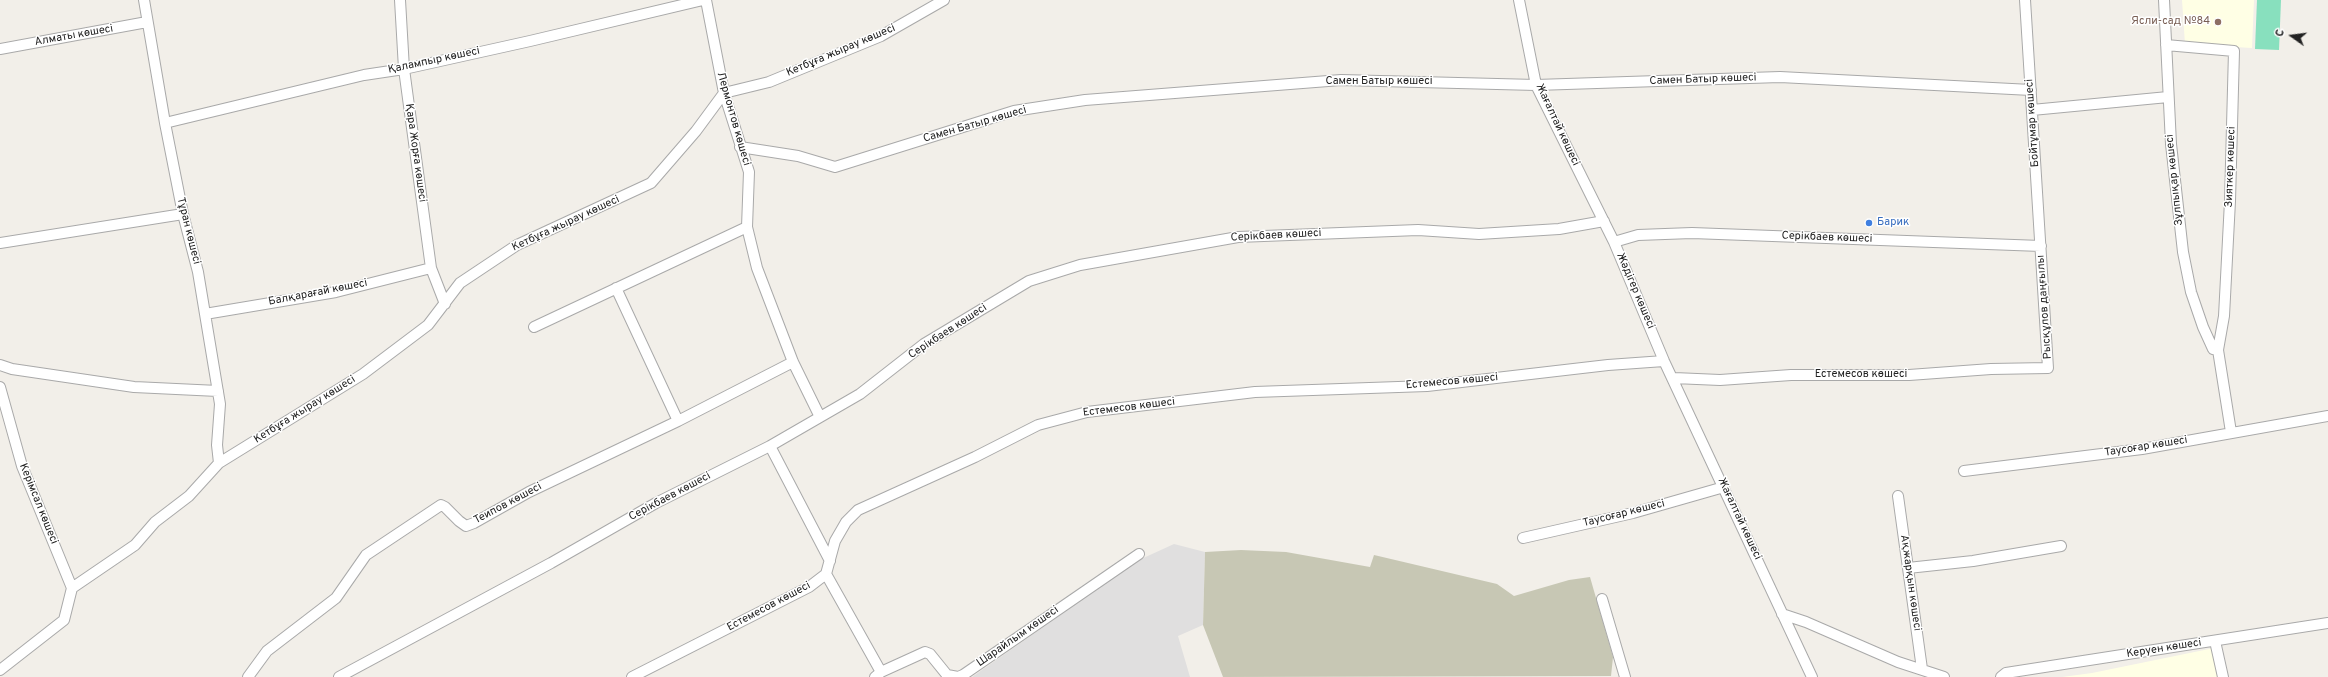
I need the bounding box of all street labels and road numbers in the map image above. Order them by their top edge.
street label: Кетбұға жырау көшесі [784,22,898,80]
street label: Алматы көшесі [34,23,114,49]
street label: Қалампыр көшесі [387,45,481,77]
street label: Лермонтов көшесі [713,71,753,167]
street label: Самен Батыр көшесі [1649,72,1757,88]
street label: Самен Батыр көшесі [1326,75,1432,89]
street label: Бойтұмар көшесі [2023,78,2043,168]
street label: Жағалтай көшесі [1532,82,1582,168]
street label: Қара Жорға көшесі [402,103,428,203]
street label: Самен Батыр көшесі [922,104,1028,146]
street label: Зияткер көшесі [2223,126,2239,208]
street label: Зұлпықар көшесі [2164,134,2186,226]
street label: Кетбұға жырау көшесі [510,193,622,255]
street label: Тұран көшесі [173,196,203,266]
street label: Серікбаев көшесі [1230,227,1322,245]
street label: Серікбаев көшесі [1781,230,1873,246]
street label: Жәдігер көшесі [1613,251,1657,331]
street label: Рысқұлов даңғылы [2035,254,2055,360]
street label: Балқарағай көшесі [267,277,369,309]
street label: Серікбаев көшесі [906,302,990,362]
street label: Естемесов көшесі [1815,368,1907,382]
street label: Естемесов көшесі [1405,371,1499,393]
street label: Кетбұға жырау көшесі [252,373,358,447]
street label: Естемесов көшесі [1082,396,1176,420]
street label: Тауcоғар көшесі [2104,434,2188,460]
street label: Керімсал көшесі [16,462,60,546]
street label: Серікбаев көшесі [627,470,713,524]
street label: Жағалтай көшесі [1714,476,1764,562]
street label: Теипов көшесі [472,481,544,527]
street label: Тауcоғар көшесі [1582,497,1666,531]
street label: Ақжарқын көшесі [1897,534,1923,632]
street label: Естемесов көшесі [725,579,813,635]
street label: Шарайлым көшесі [974,604,1062,670]
street label: Керуен көшесі [2126,637,2202,661]

